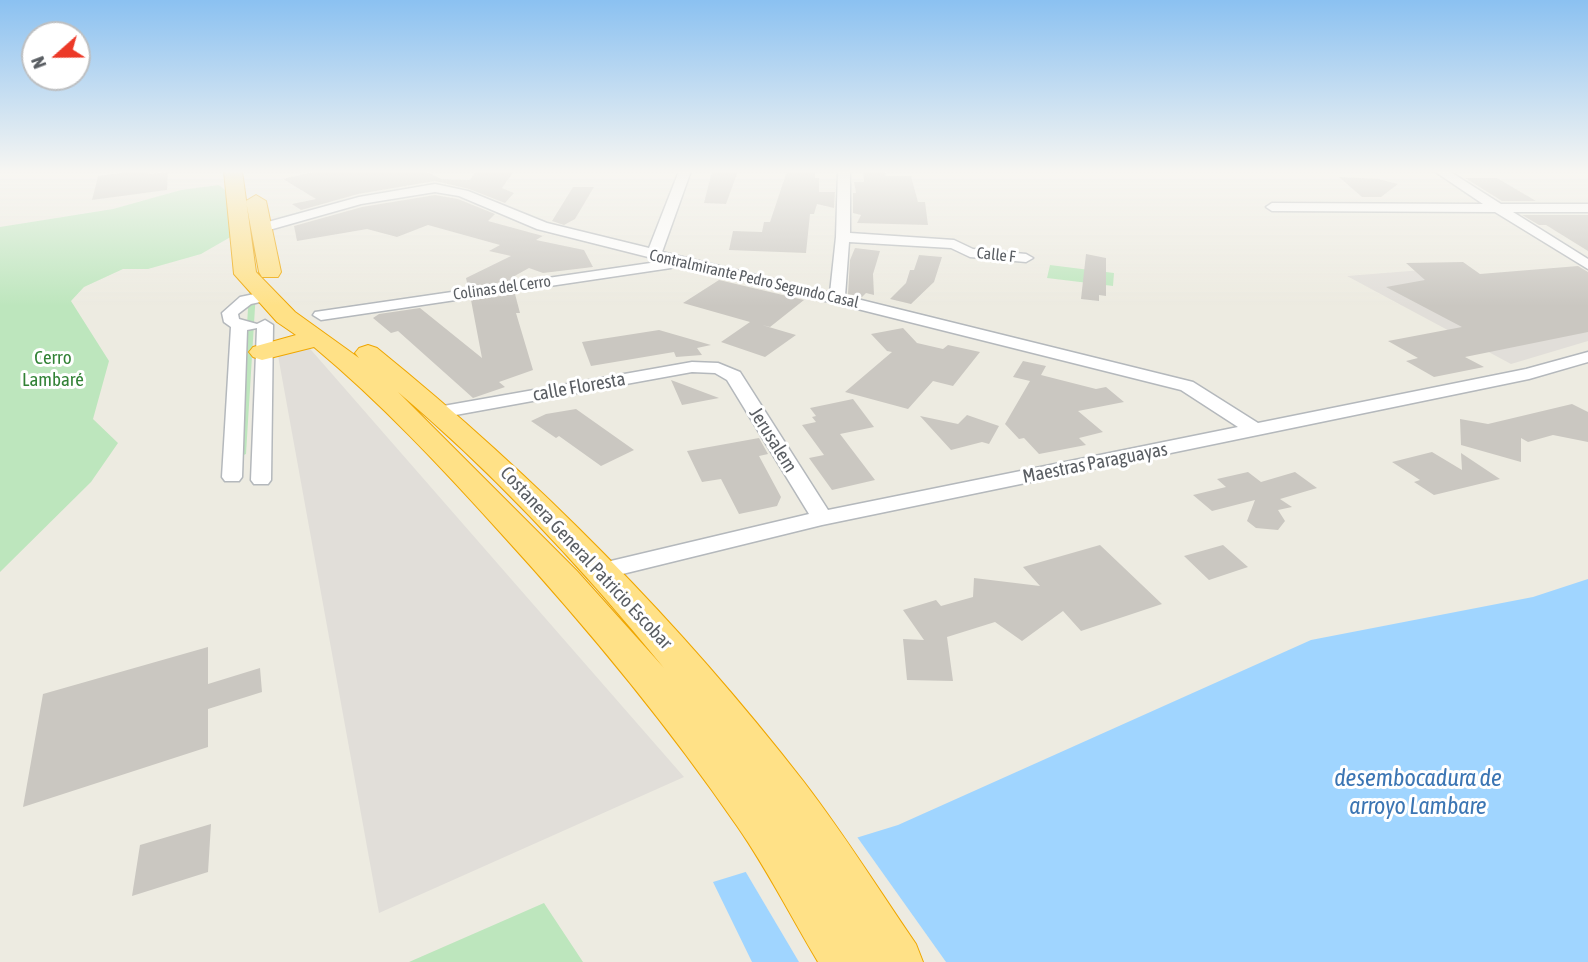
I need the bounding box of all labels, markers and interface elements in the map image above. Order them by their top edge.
north arrow [21,21,91,91]
text: N [26,54,51,72]
street label: Calle F [976,243,1016,267]
street label: Contralmirante Pedro Segundo Casal [647,246,861,312]
street label: Colinas del Cerro [452,272,552,304]
park label: Cerro Lambaré [22,347,84,391]
street label: calle Floresta [531,368,627,406]
street label: Jerusalem [744,403,802,477]
street label: Maestras Paraguayas [1021,438,1169,488]
street label: Costanera General Patricio Escobar [495,462,677,654]
water label: desembocadura de arroyo Lambare [1334,764,1502,820]

